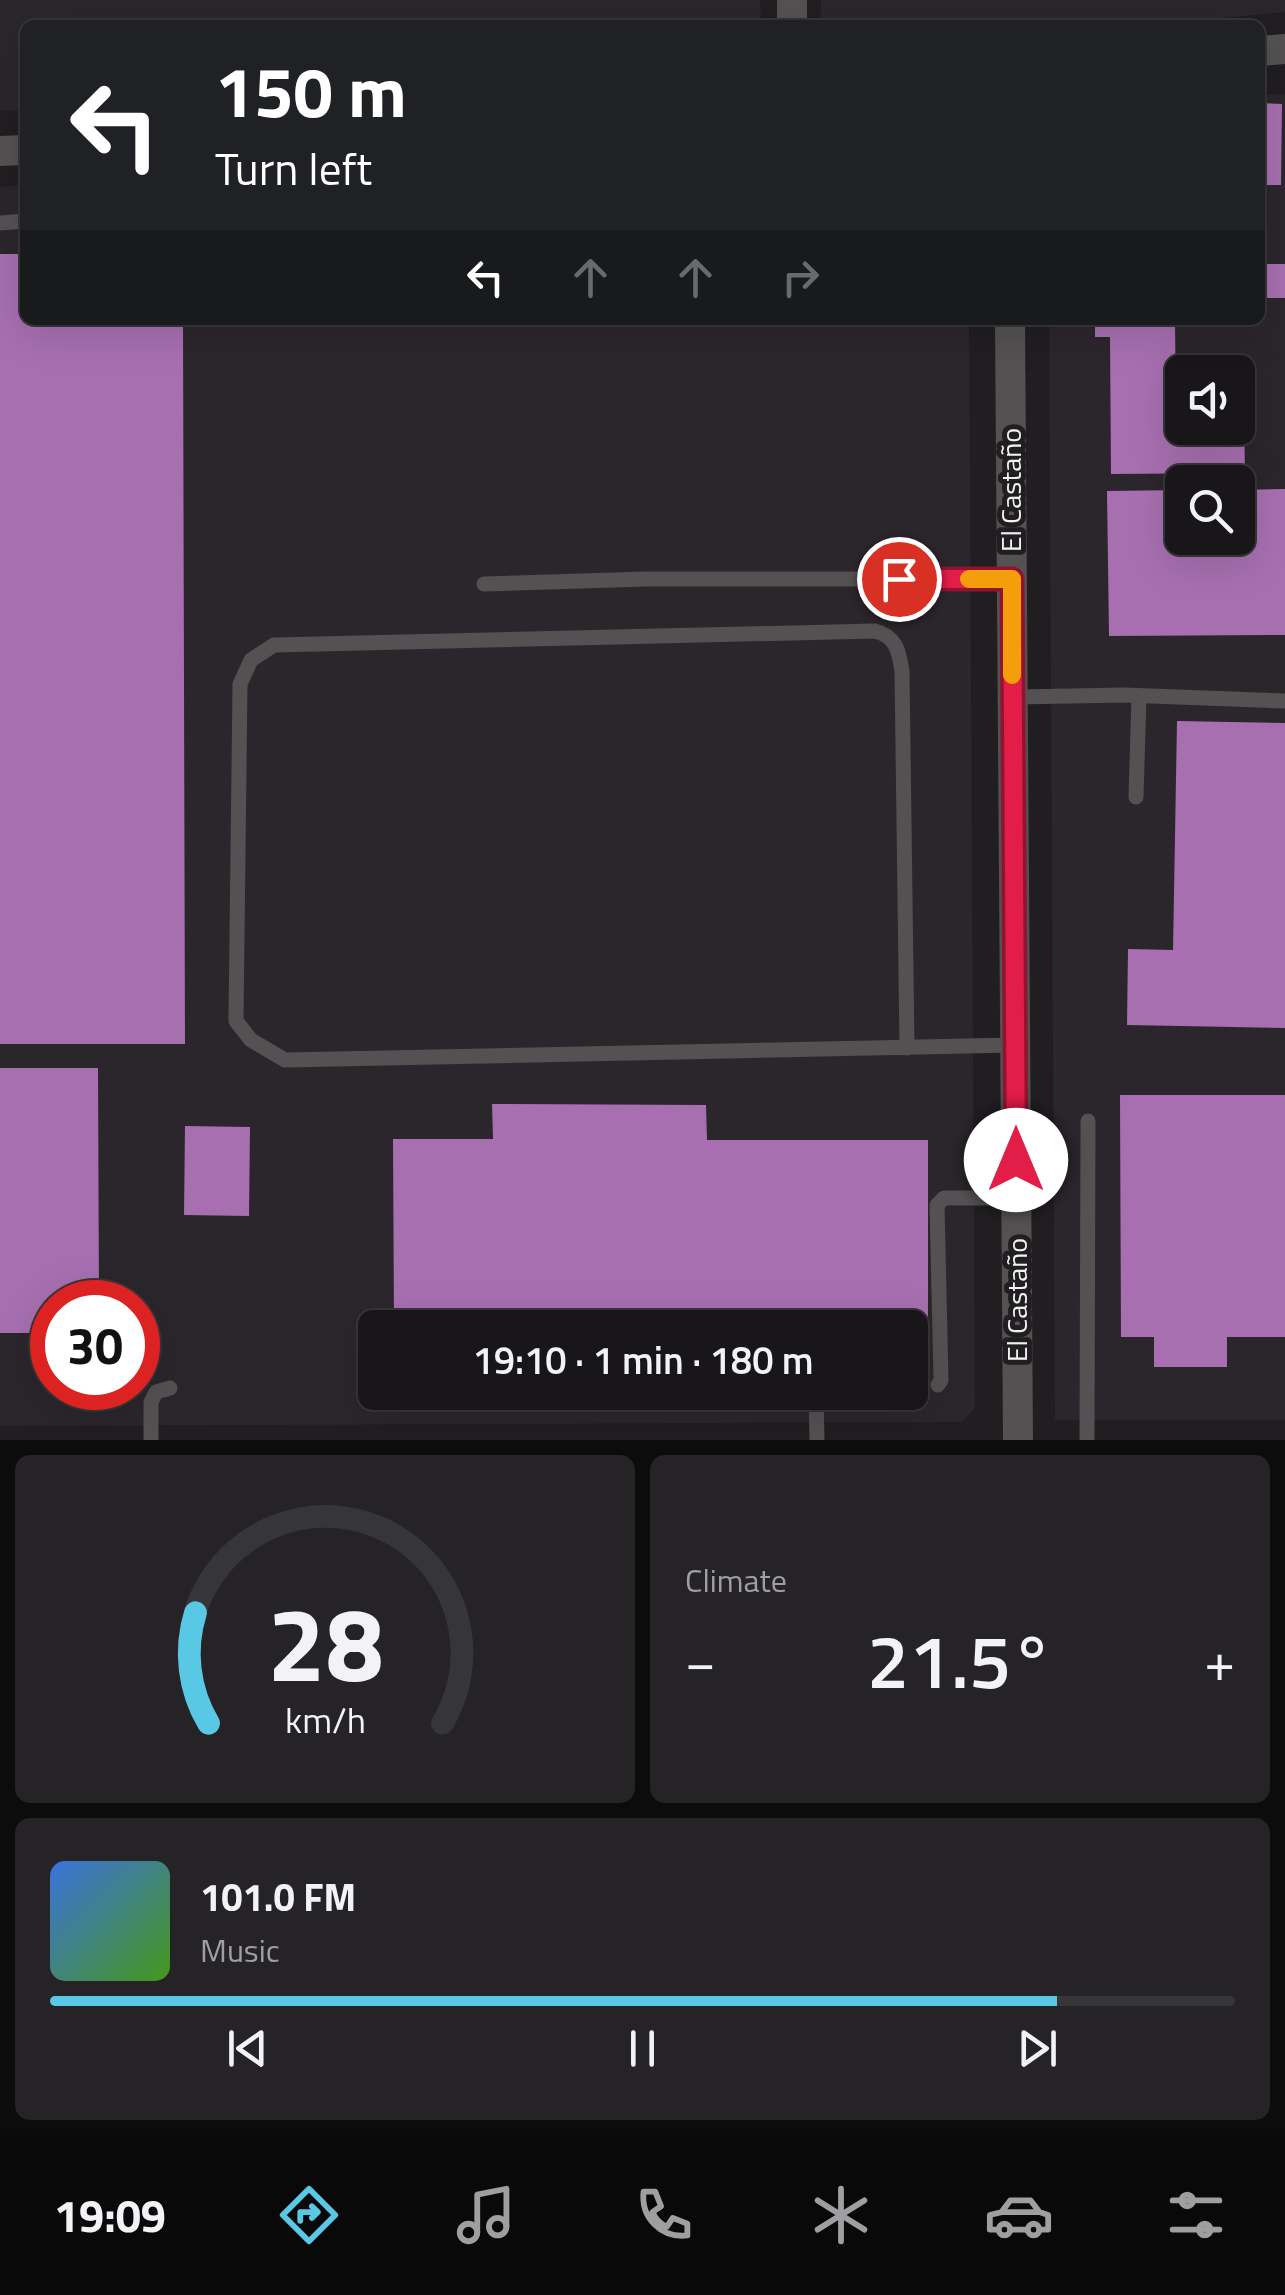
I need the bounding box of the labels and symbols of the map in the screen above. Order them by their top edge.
street label: El Castaño [989,428,1032,552]
pin [857,537,942,622]
position arrow [964,1108,1068,1212]
street label: El Castaño [995,1238,1038,1362]
speed limit sign: 30 [30,1280,160,1410]

